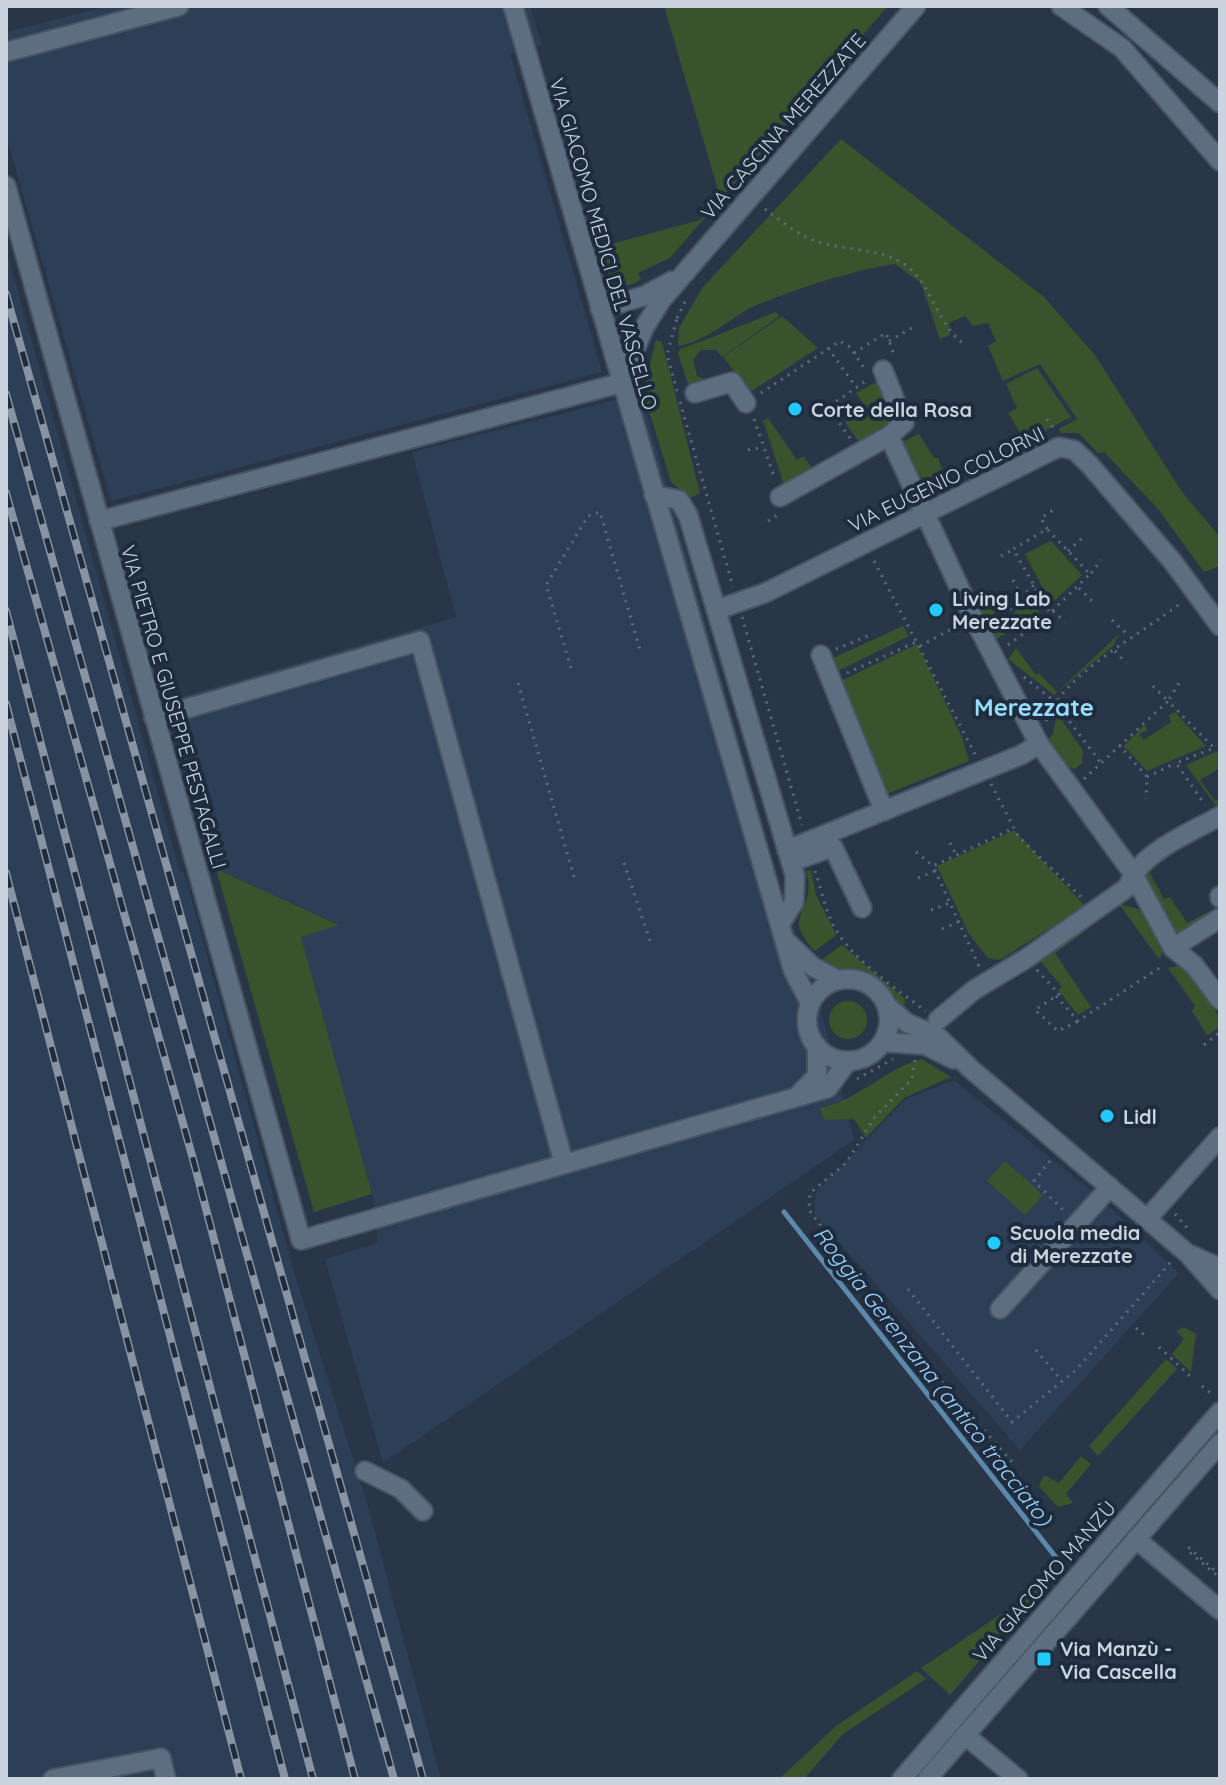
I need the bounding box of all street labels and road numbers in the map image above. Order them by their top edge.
street label: VIA CASCINA MEREZZATE [695,28,871,224]
street label: VIA GIACOMO MEDICI DEL VASCELLO [545,75,663,413]
street label: VIA EUGENIO COLORNI [844,421,1048,537]
street label: VIA PIETRO E GIUSEPPE PESTAGALLI [116,542,232,872]
street label: VIA GIACOMO MANZÙ [967,1495,1121,1667]

